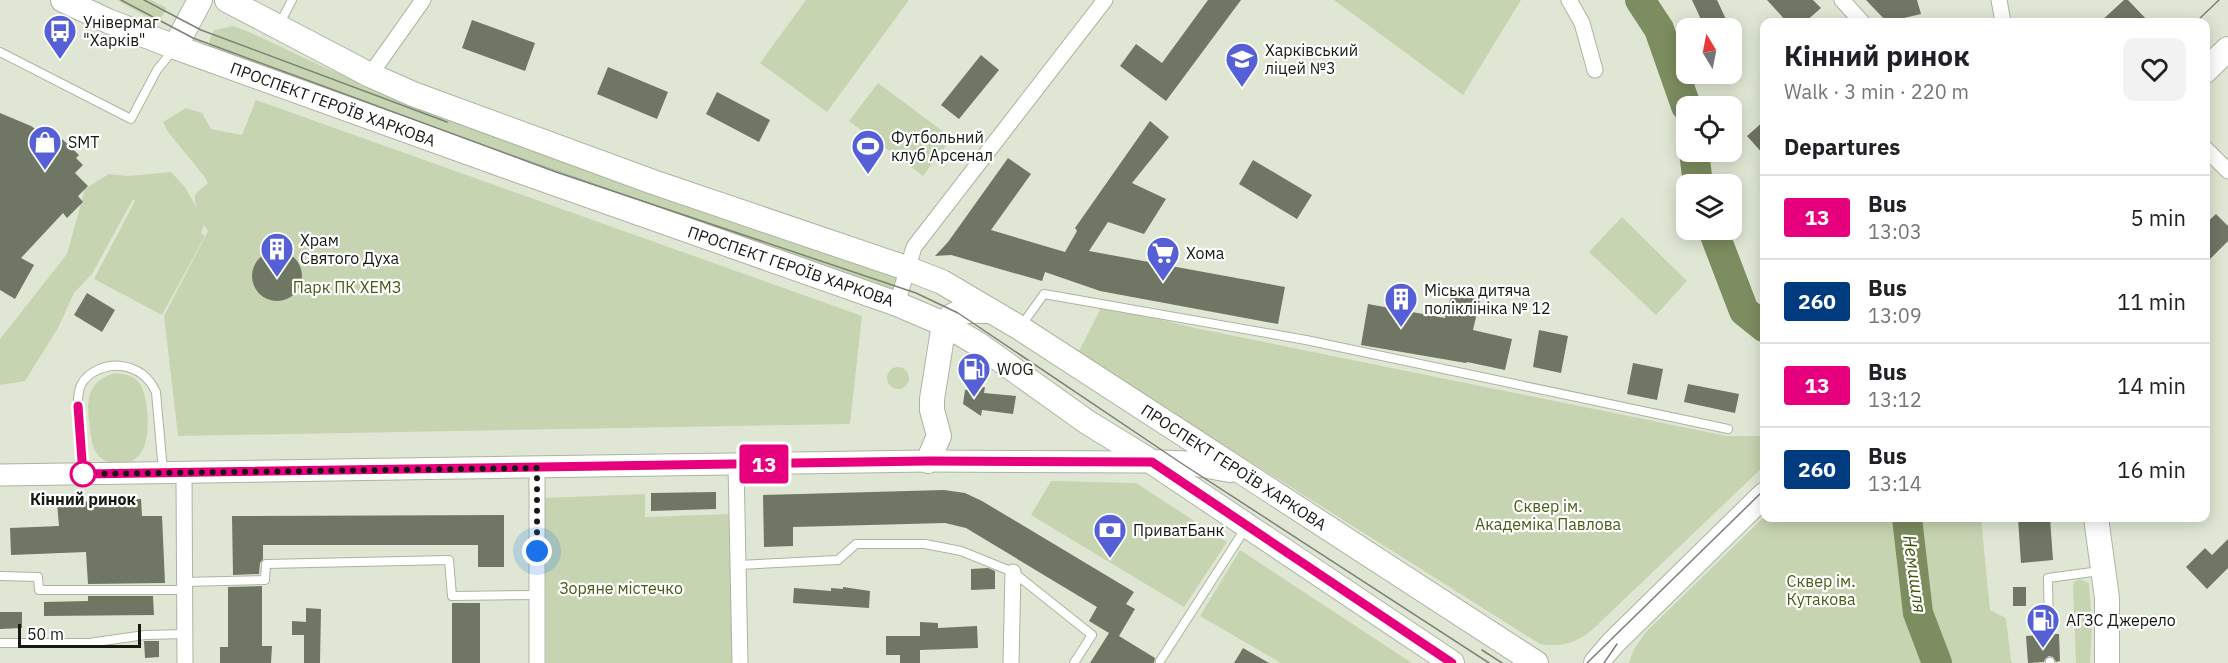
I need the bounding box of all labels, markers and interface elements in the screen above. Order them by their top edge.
place label: Універмаг "Харків" [83,12,159,50]
bus stop icon: Універмаг "Харків" [42,13,78,60]
north arrow [1676,18,1742,84]
map controls [1676,18,1742,240]
text: Кінний ринок [1784,37,1970,74]
button: heart [2123,38,2186,101]
place label: Харківський ліцей №3 [1265,40,1358,78]
school or university icon: Харківський ліцей №3 [1224,41,1260,88]
street label: ПРОСПЕКТ ГЕРОЇВ ХАРКОВА [228,58,438,150]
text: Walk · 3 min · 220 m [1784,78,1969,105]
button: locate [1676,96,1742,162]
shop icon: SMT [27,124,63,171]
place label: Футбольний клуб Арсенал [891,127,993,165]
sports icon: Футбольний клуб Арсенал [850,128,886,175]
place label: SMT [68,132,99,152]
text: Departures [1784,132,1900,161]
button: layers [1676,174,1742,240]
text: Bus [1868,189,1907,218]
text: 13 [1804,203,1830,231]
text: 5 min [2130,203,2186,232]
text: 13:03 [1868,218,1922,245]
street label: ПРОСПЕКТ ГЕРОЇВ ХАРКОВА [685,221,897,311]
place label: Храм Святого Духа [300,230,400,268]
building icon: Храм Святого Духа [259,231,295,278]
supermarket icon: Хома [1145,235,1181,282]
place label: Хома [1186,243,1225,263]
text: Bus [1868,273,1907,302]
park label: Парк ПК ХЕМЗ [293,277,401,297]
place label: Міська дитяча поліклініка № 12 [1424,280,1551,318]
building icon: Міська дитяча поліклініка № 12 [1383,281,1419,328]
text: 260 [1798,287,1836,315]
text: 11 min [2117,287,2186,316]
text: 13:09 [1868,302,1922,329]
fuel station icon: WOG [956,351,992,398]
text: Bus [1868,357,1907,386]
place label: WOG [997,359,1034,379]
text: 13 [1804,371,1830,399]
text: 14 min [2117,371,2186,400]
text: 13:12 [1868,386,1922,413]
street label: ПРОСПЕКТ ГЕРОЇВ ХАРКОВА [1138,400,1330,534]
text: Bus [1868,441,1907,470]
line badge: 13 [737,444,791,484]
text: 13 [751,450,777,478]
text: 260 [1798,455,1836,483]
text: 16 min [2117,455,2186,484]
marker: Кінний ринок [70,461,96,487]
text: 13:14 [1868,470,1922,497]
place label: Кінний ринок [30,489,136,509]
park label: Сквер ім. Академіка Павлова [1475,496,1622,534]
bank icon: ПриватБанк [1092,512,1128,559]
place label: ПриватБанк [1133,520,1225,540]
water label: Немишля [1898,534,1932,614]
your location [522,536,552,566]
park label: Сквер ім. Кутакова [1786,571,1856,609]
park label: Зоряне містечко [559,578,683,598]
fuel station icon: АГЗС Джерело [2025,602,2061,649]
place label: АГЗС Джерело [2066,610,2176,630]
scale bar [18,621,141,648]
text: 50 m [27,624,64,644]

